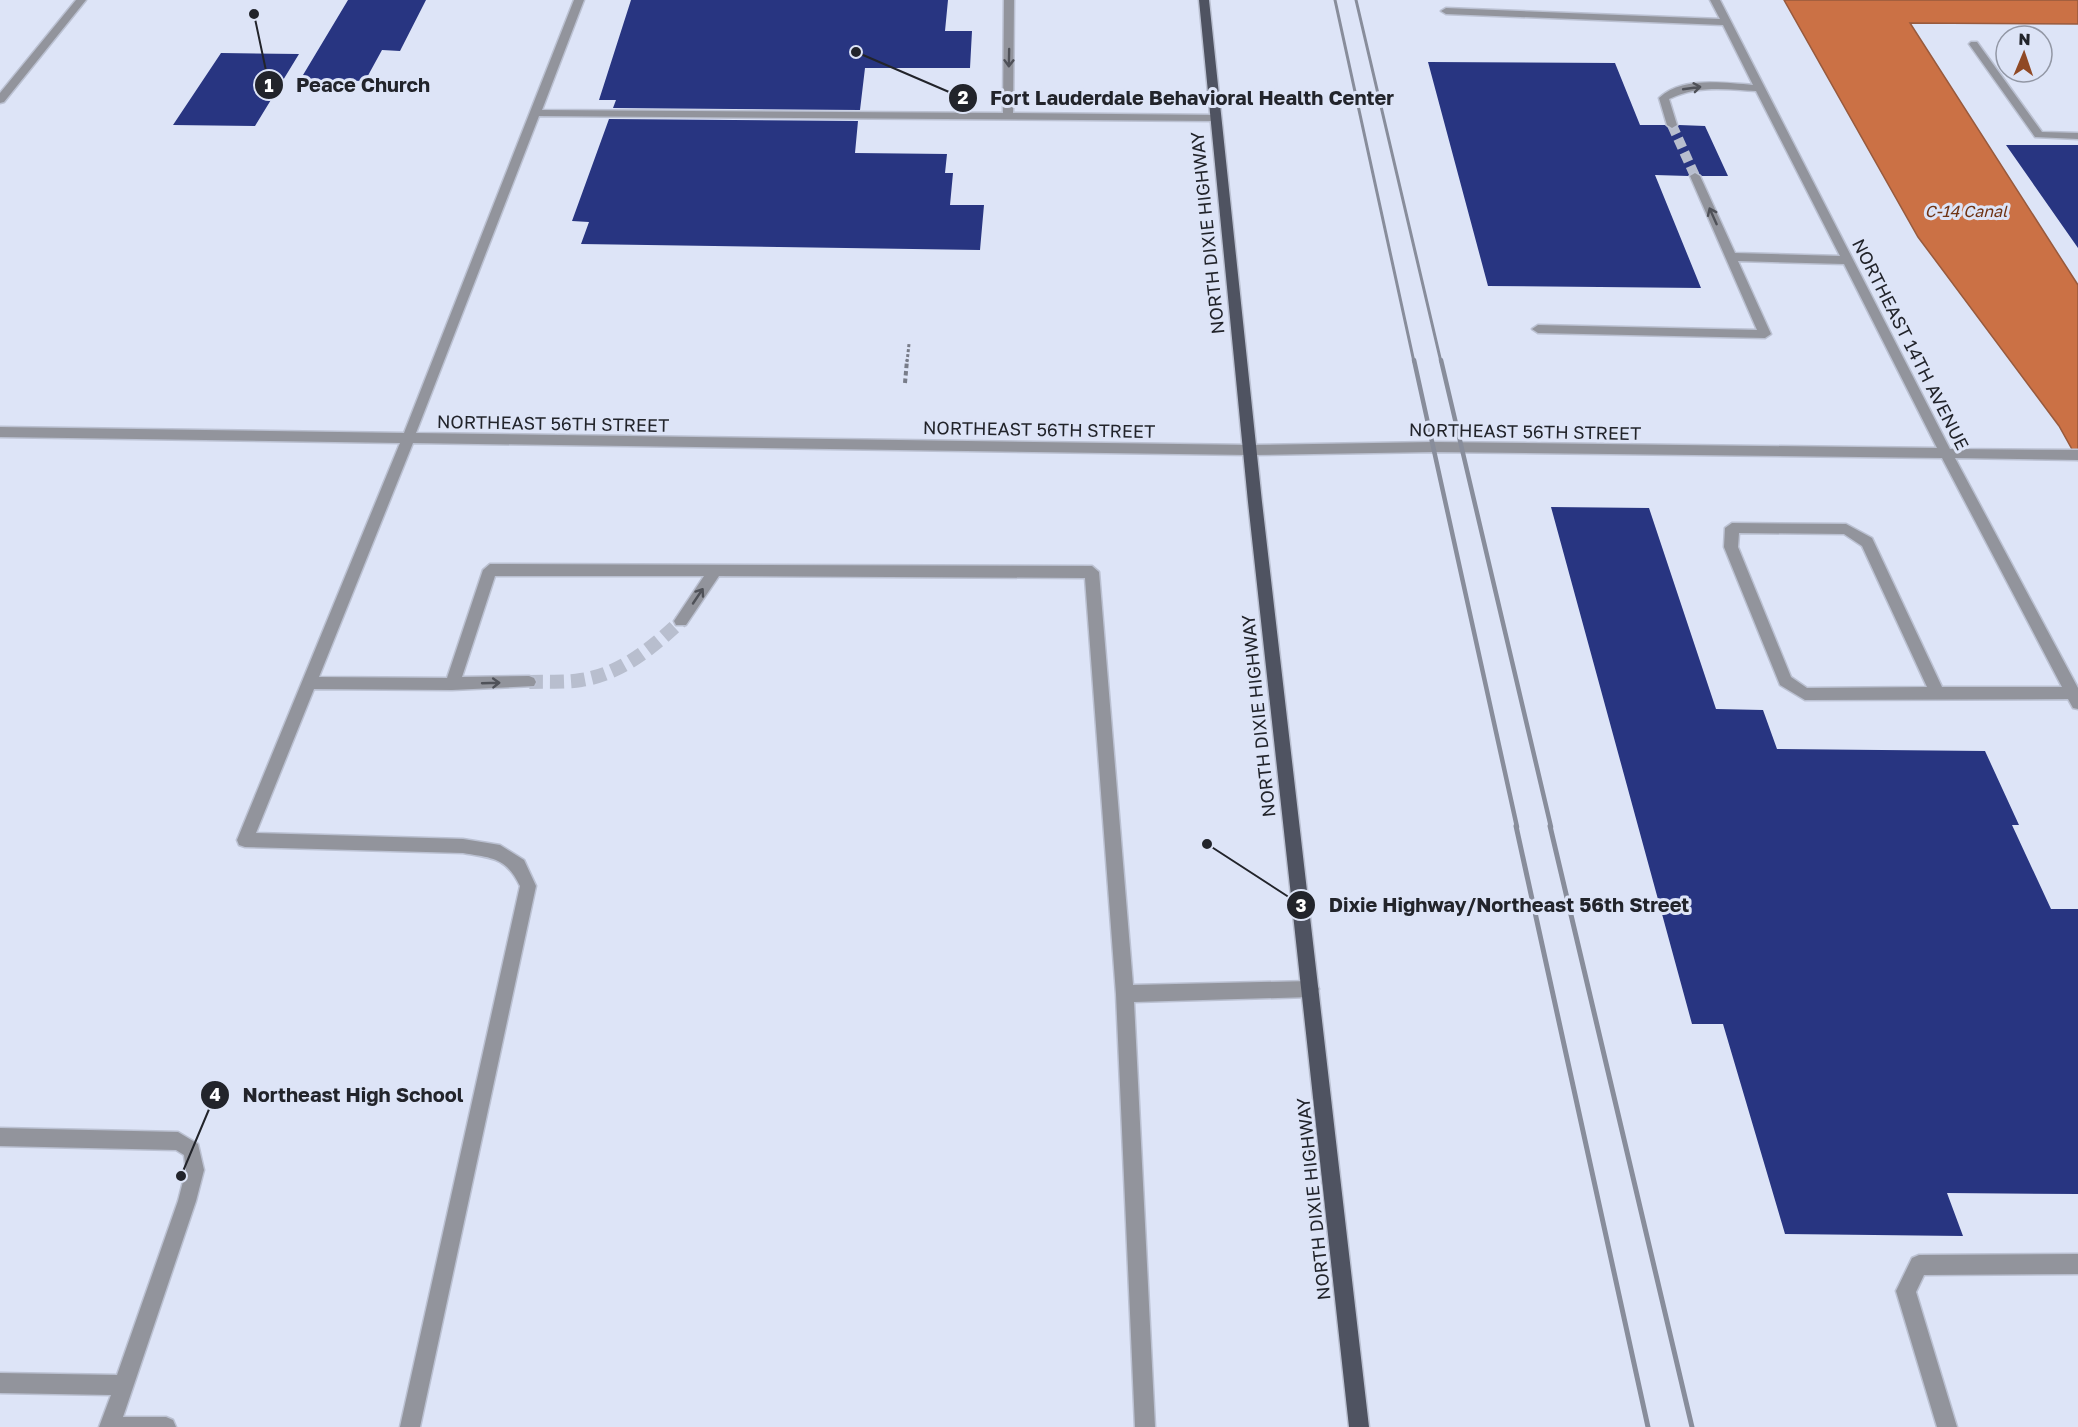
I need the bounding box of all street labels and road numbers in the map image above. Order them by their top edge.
street label: NORTH DIXIE HIGHWAY [1185,130,1229,335]
street label: NORTHEAST 14TH AVENUE [1848,235,1974,453]
street label: NORTHEAST 56TH STREET [437,410,669,436]
street label: NORTHEAST 56TH STREET [923,416,1155,442]
street label: NORTHEAST 56TH STREET [1409,418,1641,444]
street label: NORTH DIXIE HIGHWAY [1236,613,1280,818]
street label: NORTH DIXIE HIGHWAY [1291,1096,1335,1301]

